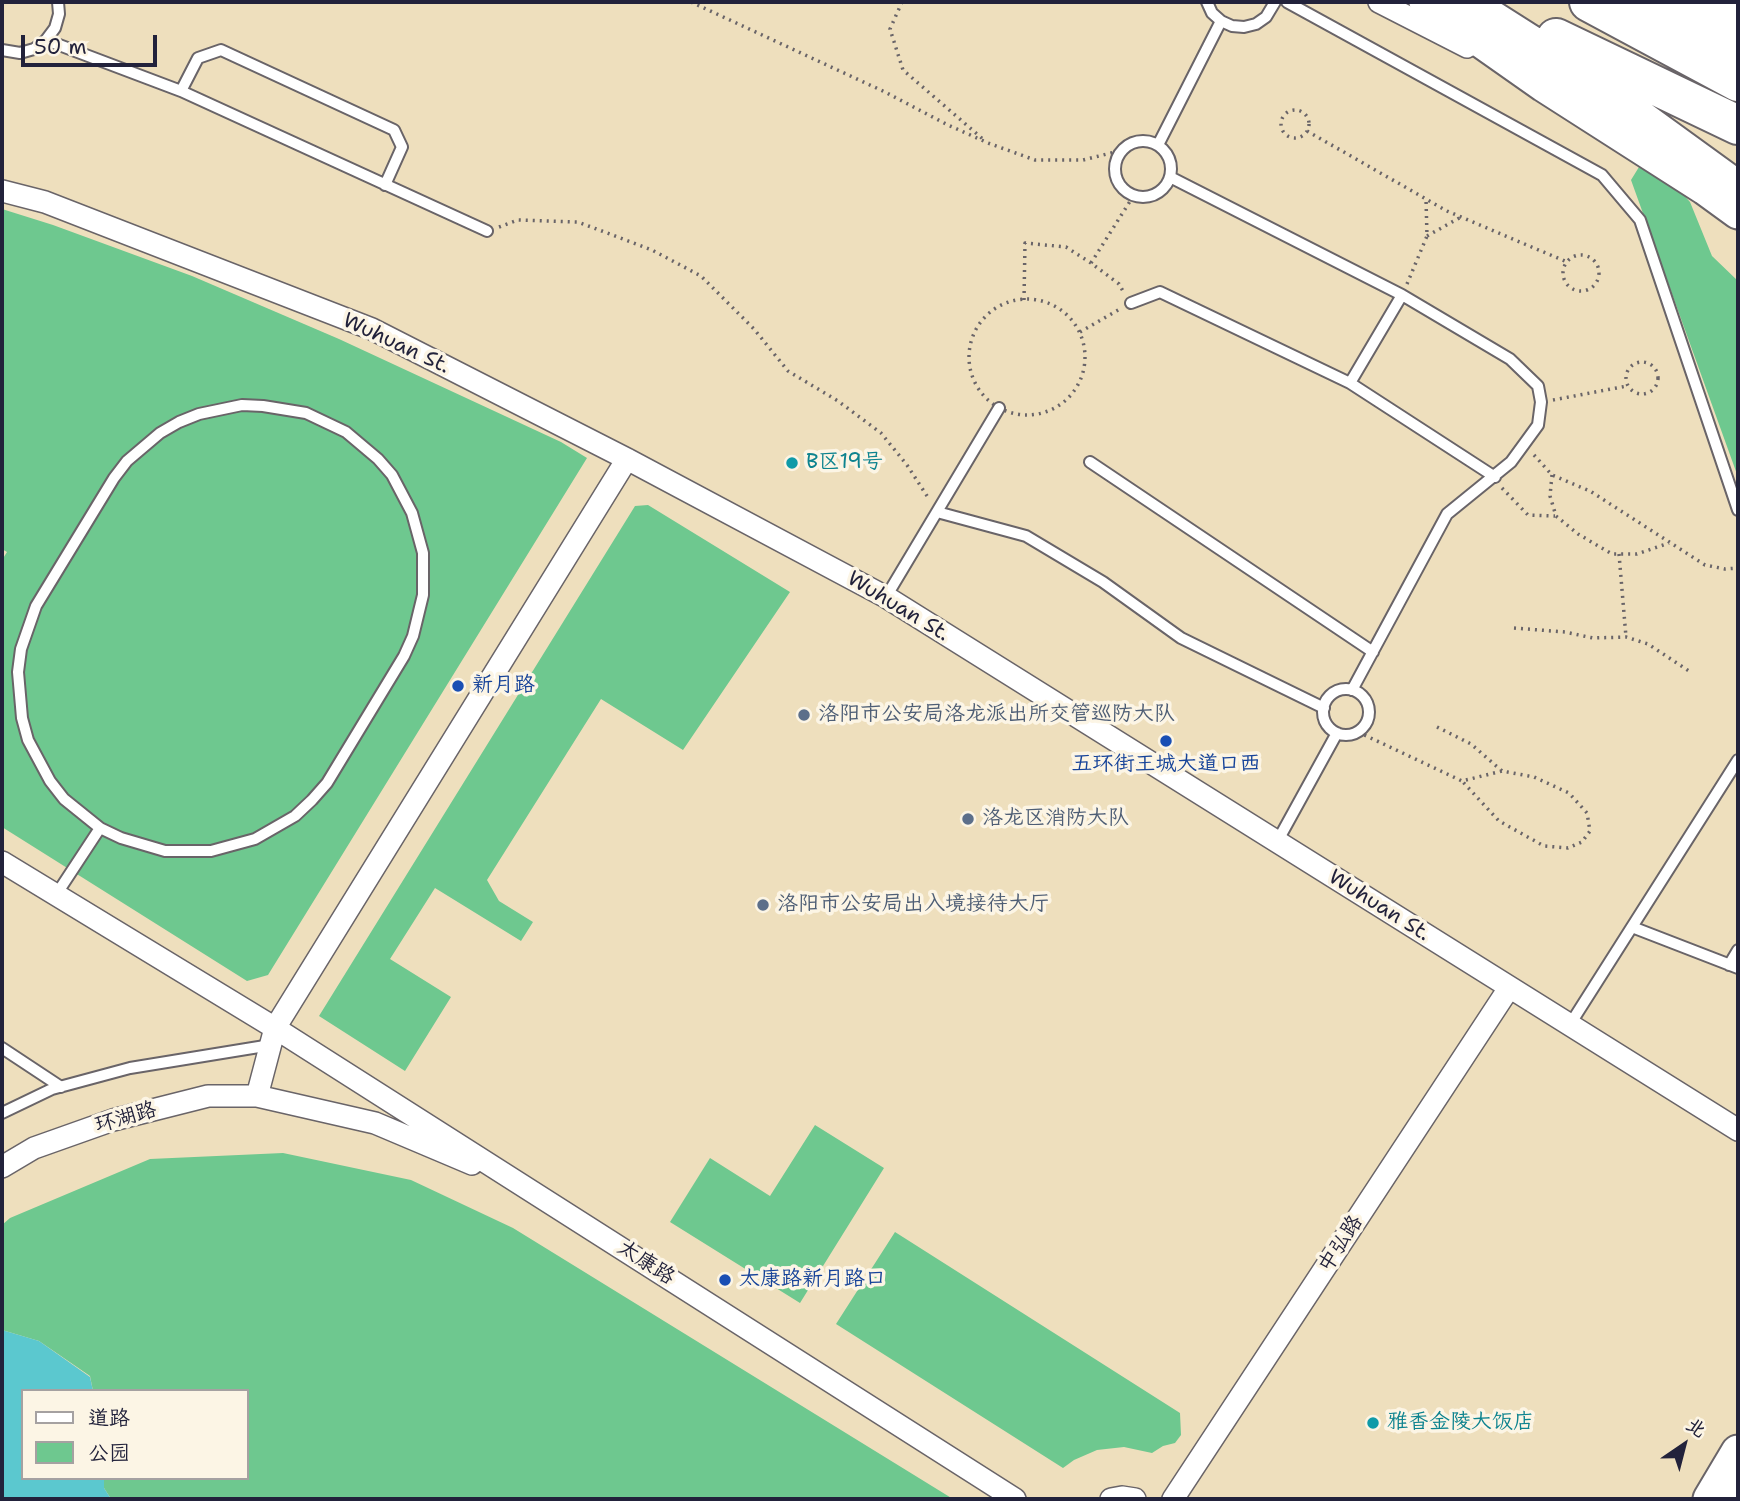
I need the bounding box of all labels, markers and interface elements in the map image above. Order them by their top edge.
scale bar [24,21,161,65]
text: 50 m [34,33,87,61]
street label: Wuhuan St. [339,308,453,380]
place label: B区19号 [806,450,883,476]
marker: B区19号 [784,455,800,471]
street label: Wuhuan St. [842,567,954,647]
place label: 新月路 [472,673,535,699]
marker: 新月路 [450,678,466,694]
place label: 洛阳市公安局洛龙派出所交管巡防大队 [818,702,1175,728]
marker: 洛阳市公安局洛龙派出所交管巡防大队 [796,707,812,723]
marker: 五环街王城大道口西 [1158,733,1174,749]
place label: 五环街王城大道口西 [1072,752,1260,778]
place label: 洛龙区消防大队 [982,806,1129,832]
marker: 洛龙区消防大队 [960,811,976,827]
street label: Wuhuan St. [1324,865,1434,947]
place label: 洛阳市公安局出入境接待大厅 [777,892,1050,918]
marker: 洛阳市公安局出入境接待大厅 [755,897,771,913]
street label: 环湖路 [92,1097,160,1139]
street label: 中弘路 [1313,1211,1369,1277]
street label: 太康路 [613,1235,679,1291]
place label: 太康路新月路口 [739,1267,886,1293]
marker: 太康路新月路口 [717,1272,733,1288]
legend [21,1389,248,1480]
text: 道路 [88,1404,130,1432]
place label: 雅香金陵大饭店 [1387,1410,1534,1436]
north arrow [1649,1410,1719,1480]
text: 北 [1681,1412,1711,1443]
marker: 雅香金陵大饭店 [1365,1415,1381,1431]
text: 公园 [88,1439,130,1467]

